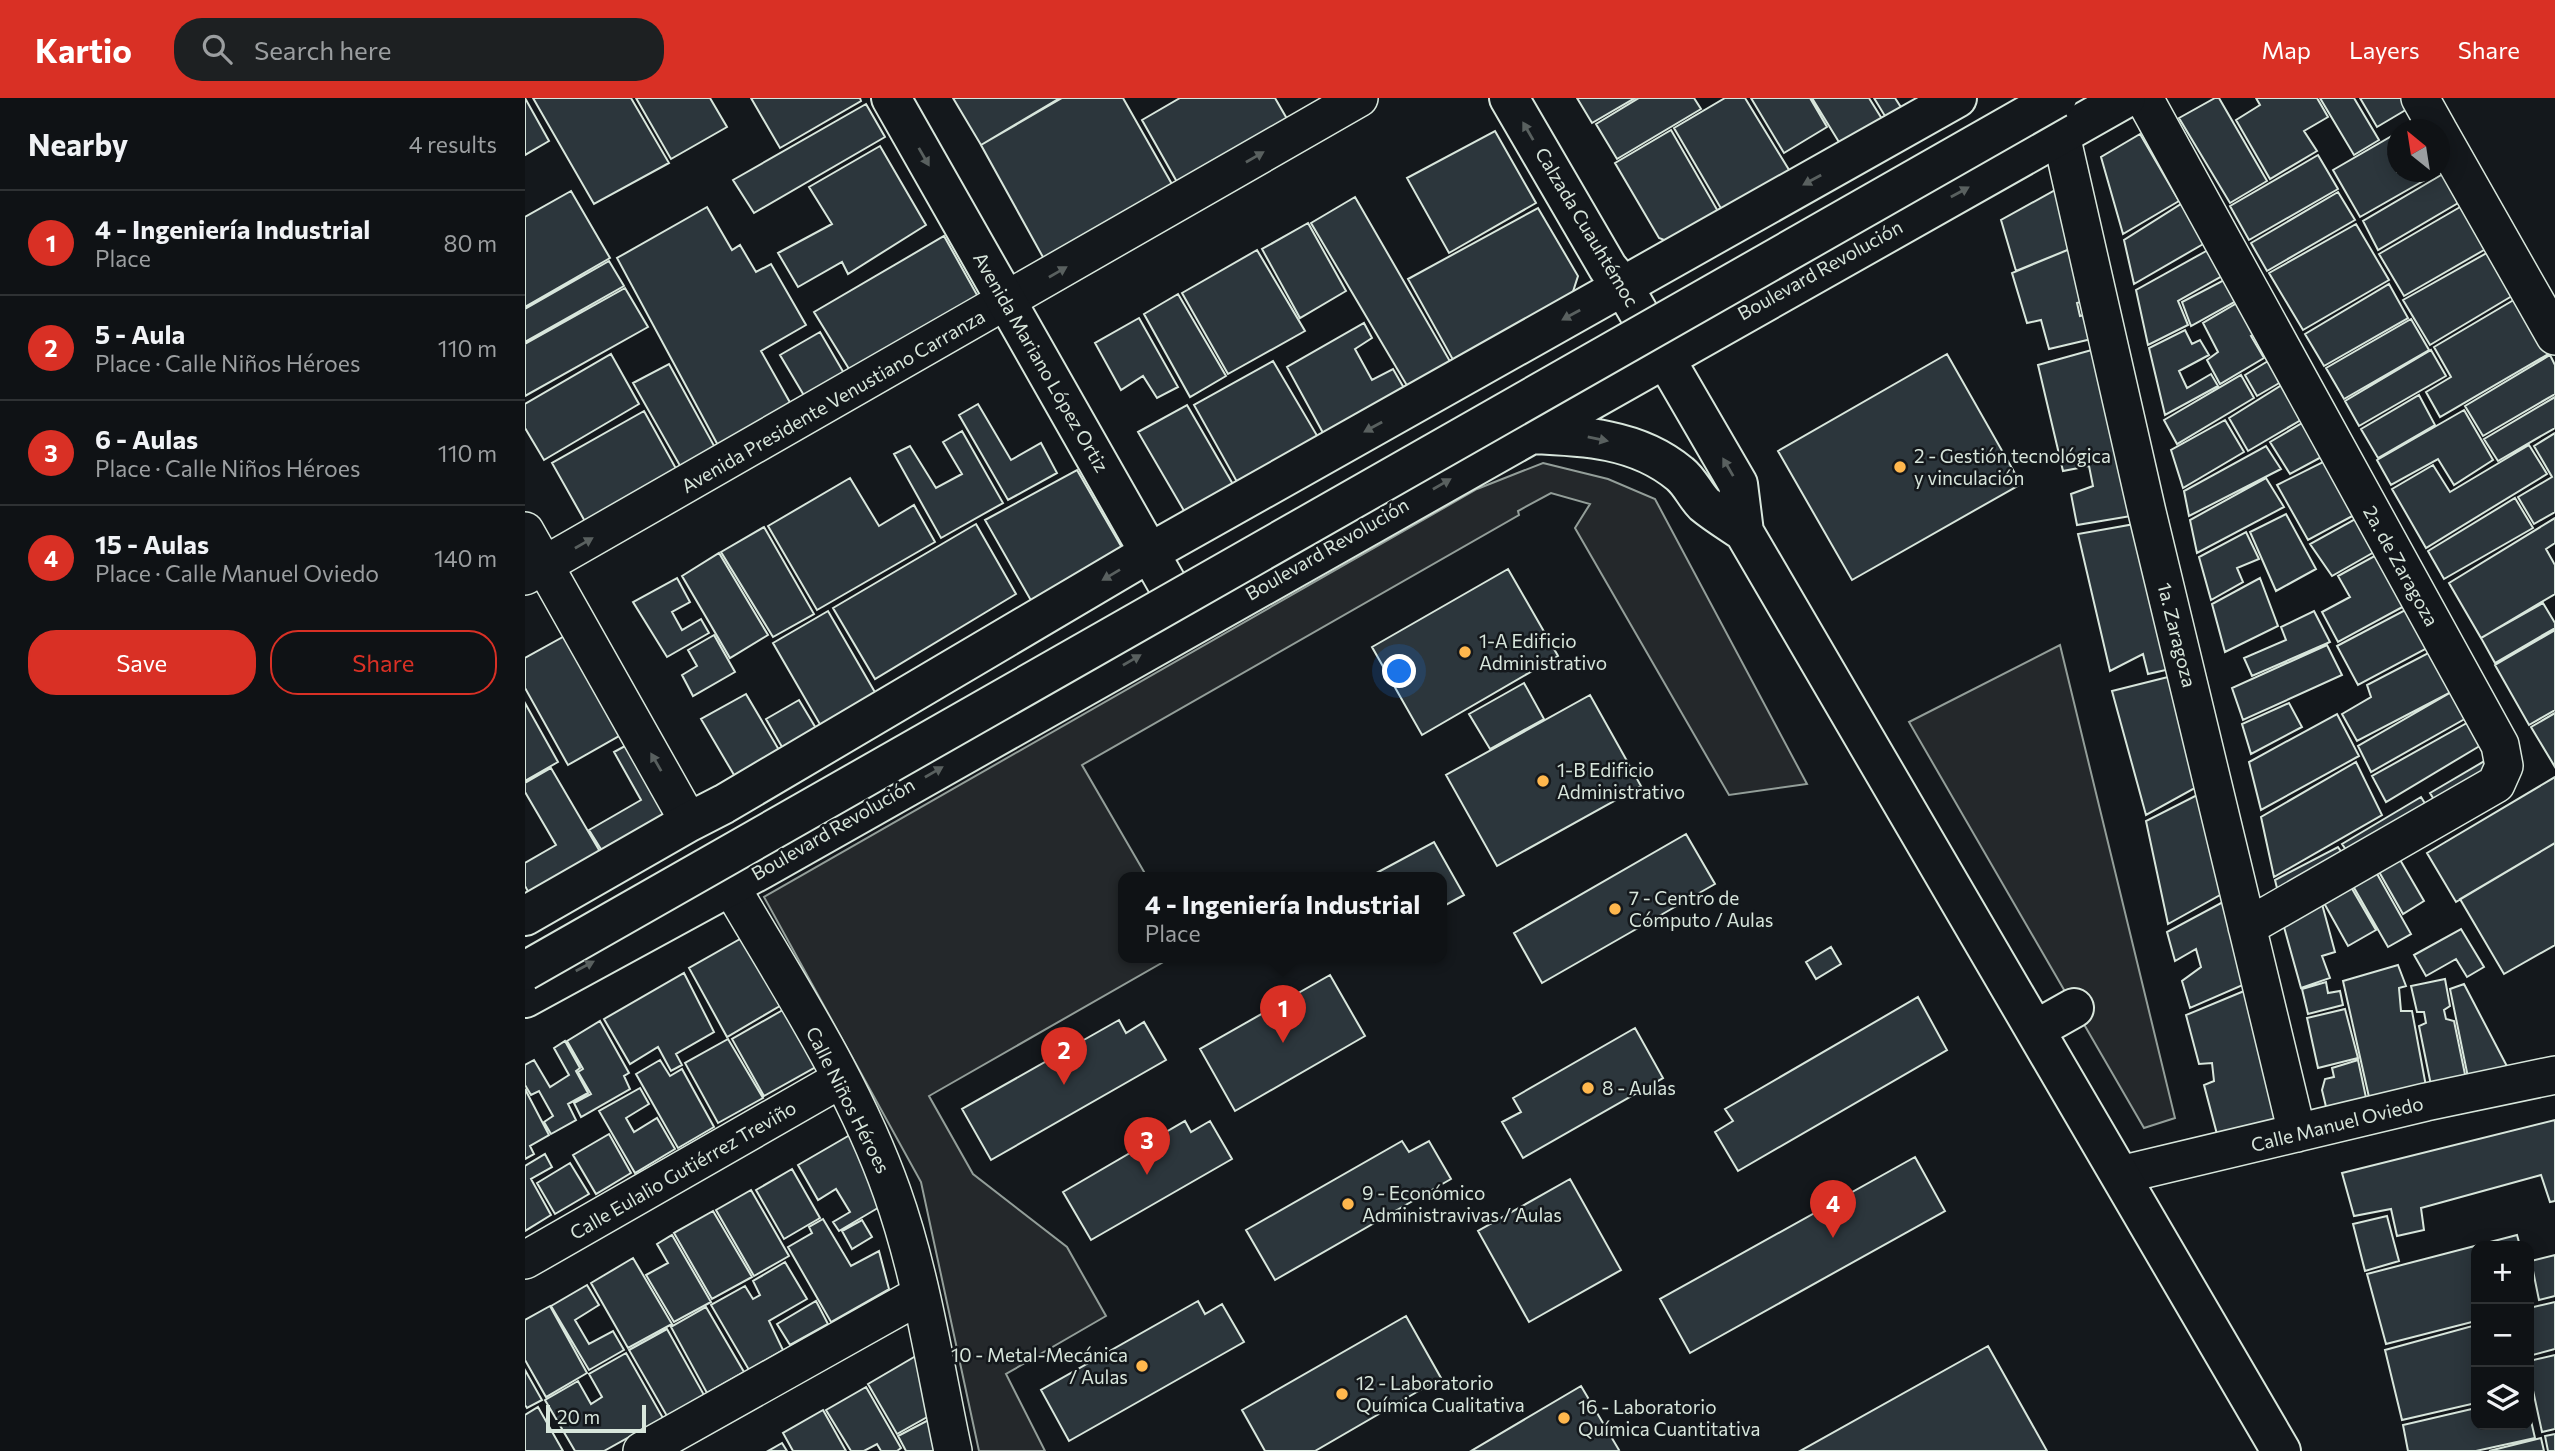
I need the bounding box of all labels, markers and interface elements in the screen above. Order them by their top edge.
search box [174,18,664,81]
text: Kartio [35,29,132,70]
icon: search [198,30,236,68]
text: Search here [254,34,391,65]
text: Map [2262,35,2311,64]
text: Layers [2349,35,2420,64]
text: Share [2458,35,2520,64]
north arrow [2387,119,2450,182]
one-way arrow [1522,122,1535,141]
text: Nearby [28,125,128,162]
text: 4 results [409,130,497,158]
street label: Calzada Cuauhtémoc [1531,143,1644,311]
one-way arrow [918,148,930,167]
one-way arrow [1245,151,1265,163]
one-way arrow [1802,174,1822,186]
one-way arrow [1950,186,1969,198]
text: 4 - Ingeniería Industrial [95,213,370,244]
street label: Boulevard Revolución [1733,215,1906,324]
text: 1 [46,229,56,257]
text: 80 m [444,229,497,257]
text: Place [95,244,151,272]
street label: Avenida Mariano López Ortiz [969,248,1114,476]
one-way arrow [1049,265,1068,278]
street label: Avenida Presidente Venustiano Carranza [677,304,989,497]
one-way arrow [1561,309,1581,321]
text: 5 - Aula [95,318,185,349]
text: 2 [44,334,58,362]
text: 110 m [438,334,497,362]
text: Place · Calle Niños Héroes [95,349,360,377]
one-way arrow [1363,421,1383,433]
text: 6 - Aulas [95,423,198,454]
one-way arrow [1587,433,1609,444]
text: 3 [44,439,58,467]
text: 110 m [438,439,497,467]
place label: 2 - Gestión tecnológica y vinculación [1914,444,2111,489]
text: Place · Calle Niños Héroes [95,454,360,482]
one-way arrow [1722,457,1734,476]
marker: 2 - Gestión tecnológica y vinculación [1892,459,1908,475]
one-way arrow [1432,478,1452,490]
street label: Boulevard Revolución [1241,492,1413,605]
street label: 2a. de Zaragoza [2359,502,2444,630]
text: 15 - Aulas [95,528,209,559]
one-way arrow [575,536,594,549]
text: 4 [44,544,58,572]
text: 140 m [434,544,497,572]
text: Place · Calle Manuel Oviedo [95,559,379,587]
one-way arrow [1102,569,1121,582]
street label: 1a. Zaragoza [2153,580,2202,690]
place label: 1-A Edificio Administrativo [1479,629,1607,674]
button: Save [28,630,256,695]
button: Share [270,630,497,695]
marker: 1-A Edificio Administrativo [1457,644,1473,660]
one-way arrow [1122,654,1141,666]
your location [1382,654,1416,688]
one-way arrow [650,753,662,772]
place label: 1-B Edificio Administrativo [1557,758,1685,803]
one-way arrow [924,766,943,778]
street label: Boulevard Revolución [747,772,919,885]
marker: 1-B Edificio Administrativo [1535,773,1551,789]
popup [1118,872,1447,963]
place label: 7 - Centro de Cómputo / Aulas [1629,886,1773,931]
text: 4 - Ingeniería Industrial [1145,888,1420,919]
marker: 7 - Centro de Cómputo / Aulas [1607,901,1623,917]
text: Place [1145,919,1201,947]
one-way arrow [575,960,595,971]
pin: 1 [1260,985,1306,1043]
street label: Calle Niños Héroes [802,1023,895,1177]
pin: 2 [1041,1027,1087,1085]
place label: 8 - Aulas [1602,1076,1676,1099]
marker: 8 - Aulas [1580,1080,1596,1096]
street label: Calle Manuel Oviedo [2248,1091,2425,1156]
street label: Calle Eulalio Gutiérrez Treviño [566,1095,800,1244]
pin: 3 [1124,1117,1170,1175]
pin: 4 [1810,1180,1856,1238]
place label: 9 - Económico Administravivas / Aulas [1362,1181,1562,1226]
marker: 9 - Económico Administravivas / Aulas [1340,1196,1356,1212]
map controls [2471,1241,2534,1430]
button: + [2471,1241,2534,1304]
button: − [2471,1304,2534,1367]
place label: 10 - Metal-Mecánica / Aulas [951,1343,1128,1388]
marker: 10 - Metal-Mecánica / Aulas [1134,1358,1150,1374]
button: layers [2471,1367,2534,1430]
place label: 12 - Laboratorio Química Cualitativa [1356,1371,1525,1416]
marker: 12 - Laboratorio Química Cualitativa [1334,1386,1350,1402]
place label: 16 - Laboratorio Química Cuantitativa [1578,1395,1760,1440]
scale bar [546,1402,646,1434]
text: 20 m [557,1405,600,1428]
marker: 16 - Laboratorio Química Cuantitativa [1556,1410,1572,1426]

